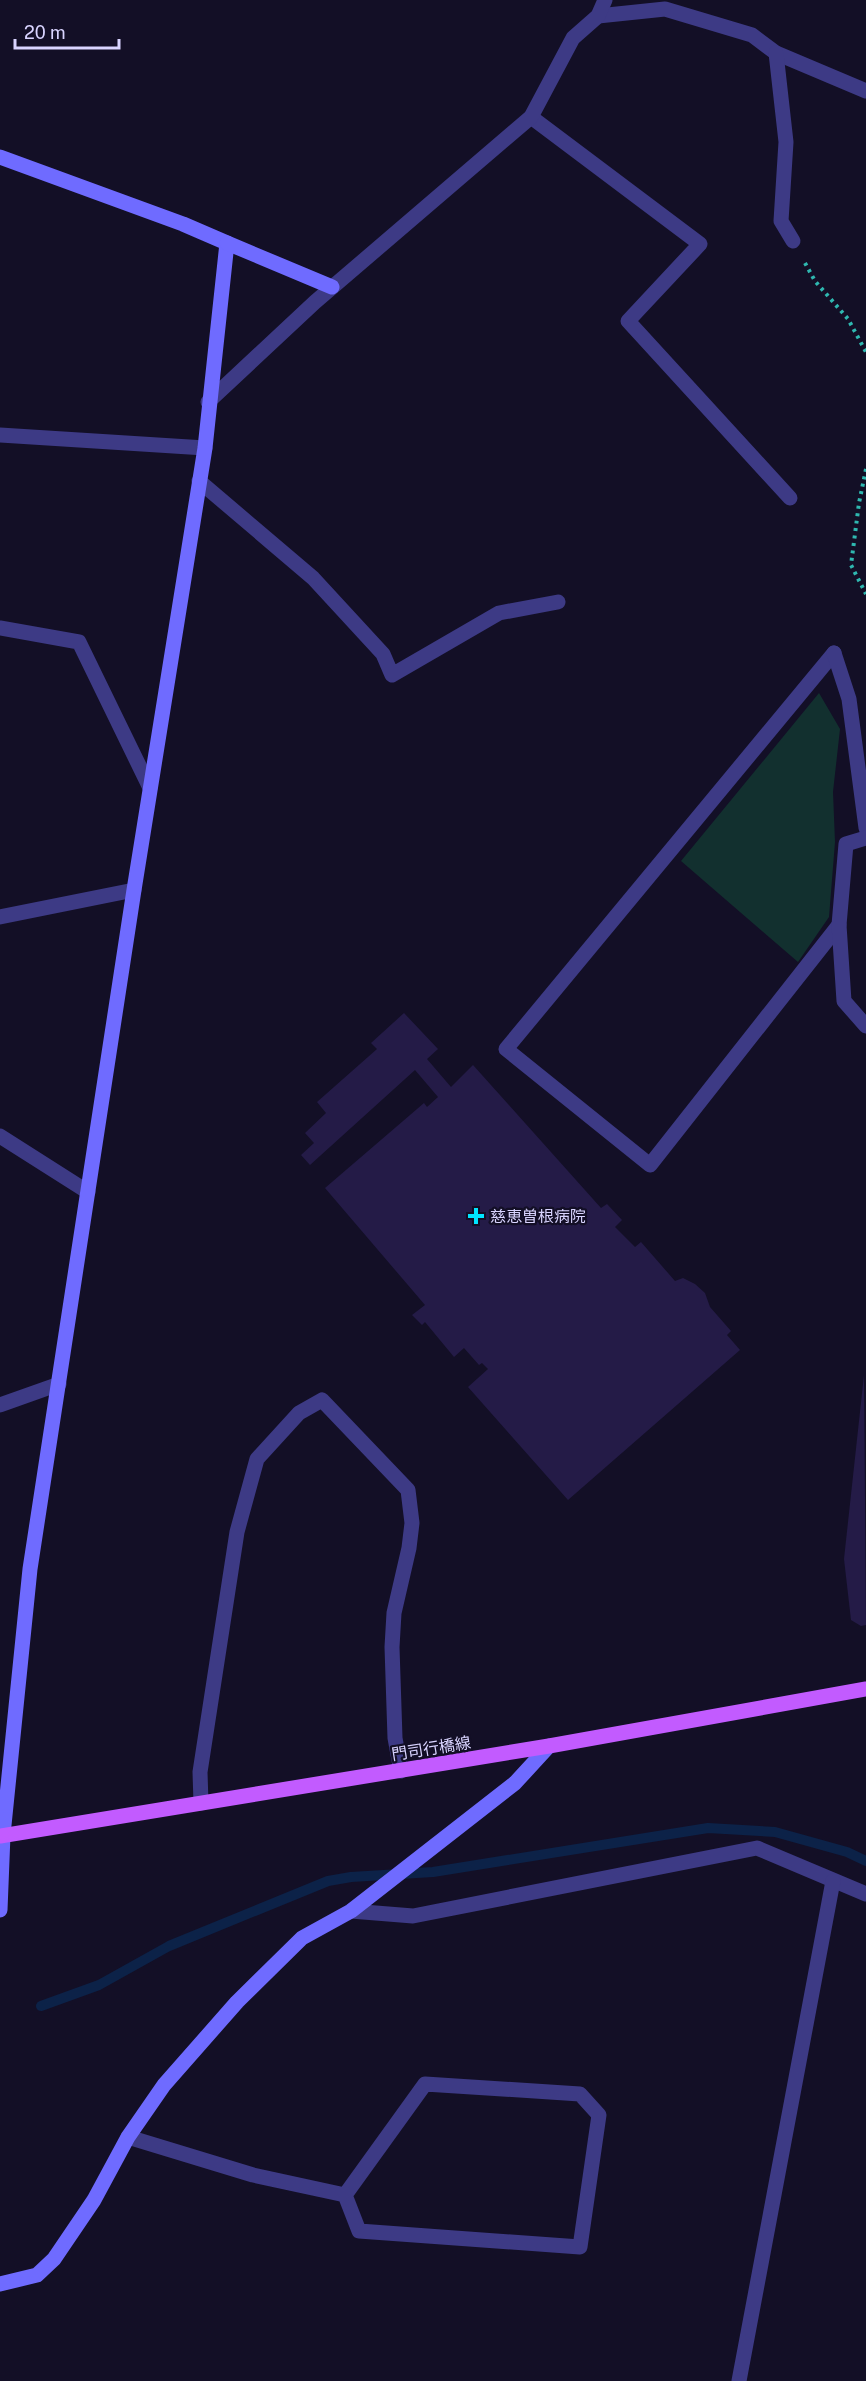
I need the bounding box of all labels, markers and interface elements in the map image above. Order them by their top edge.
scale bar [15,12,118,50]
text: 20 m [24,22,66,43]
marker: 慈恵曽根病院 [467,1207,485,1225]
place label: 慈恵曽根病院 [490,1207,586,1226]
street label: 門司行橋線 [390,1733,472,1764]

